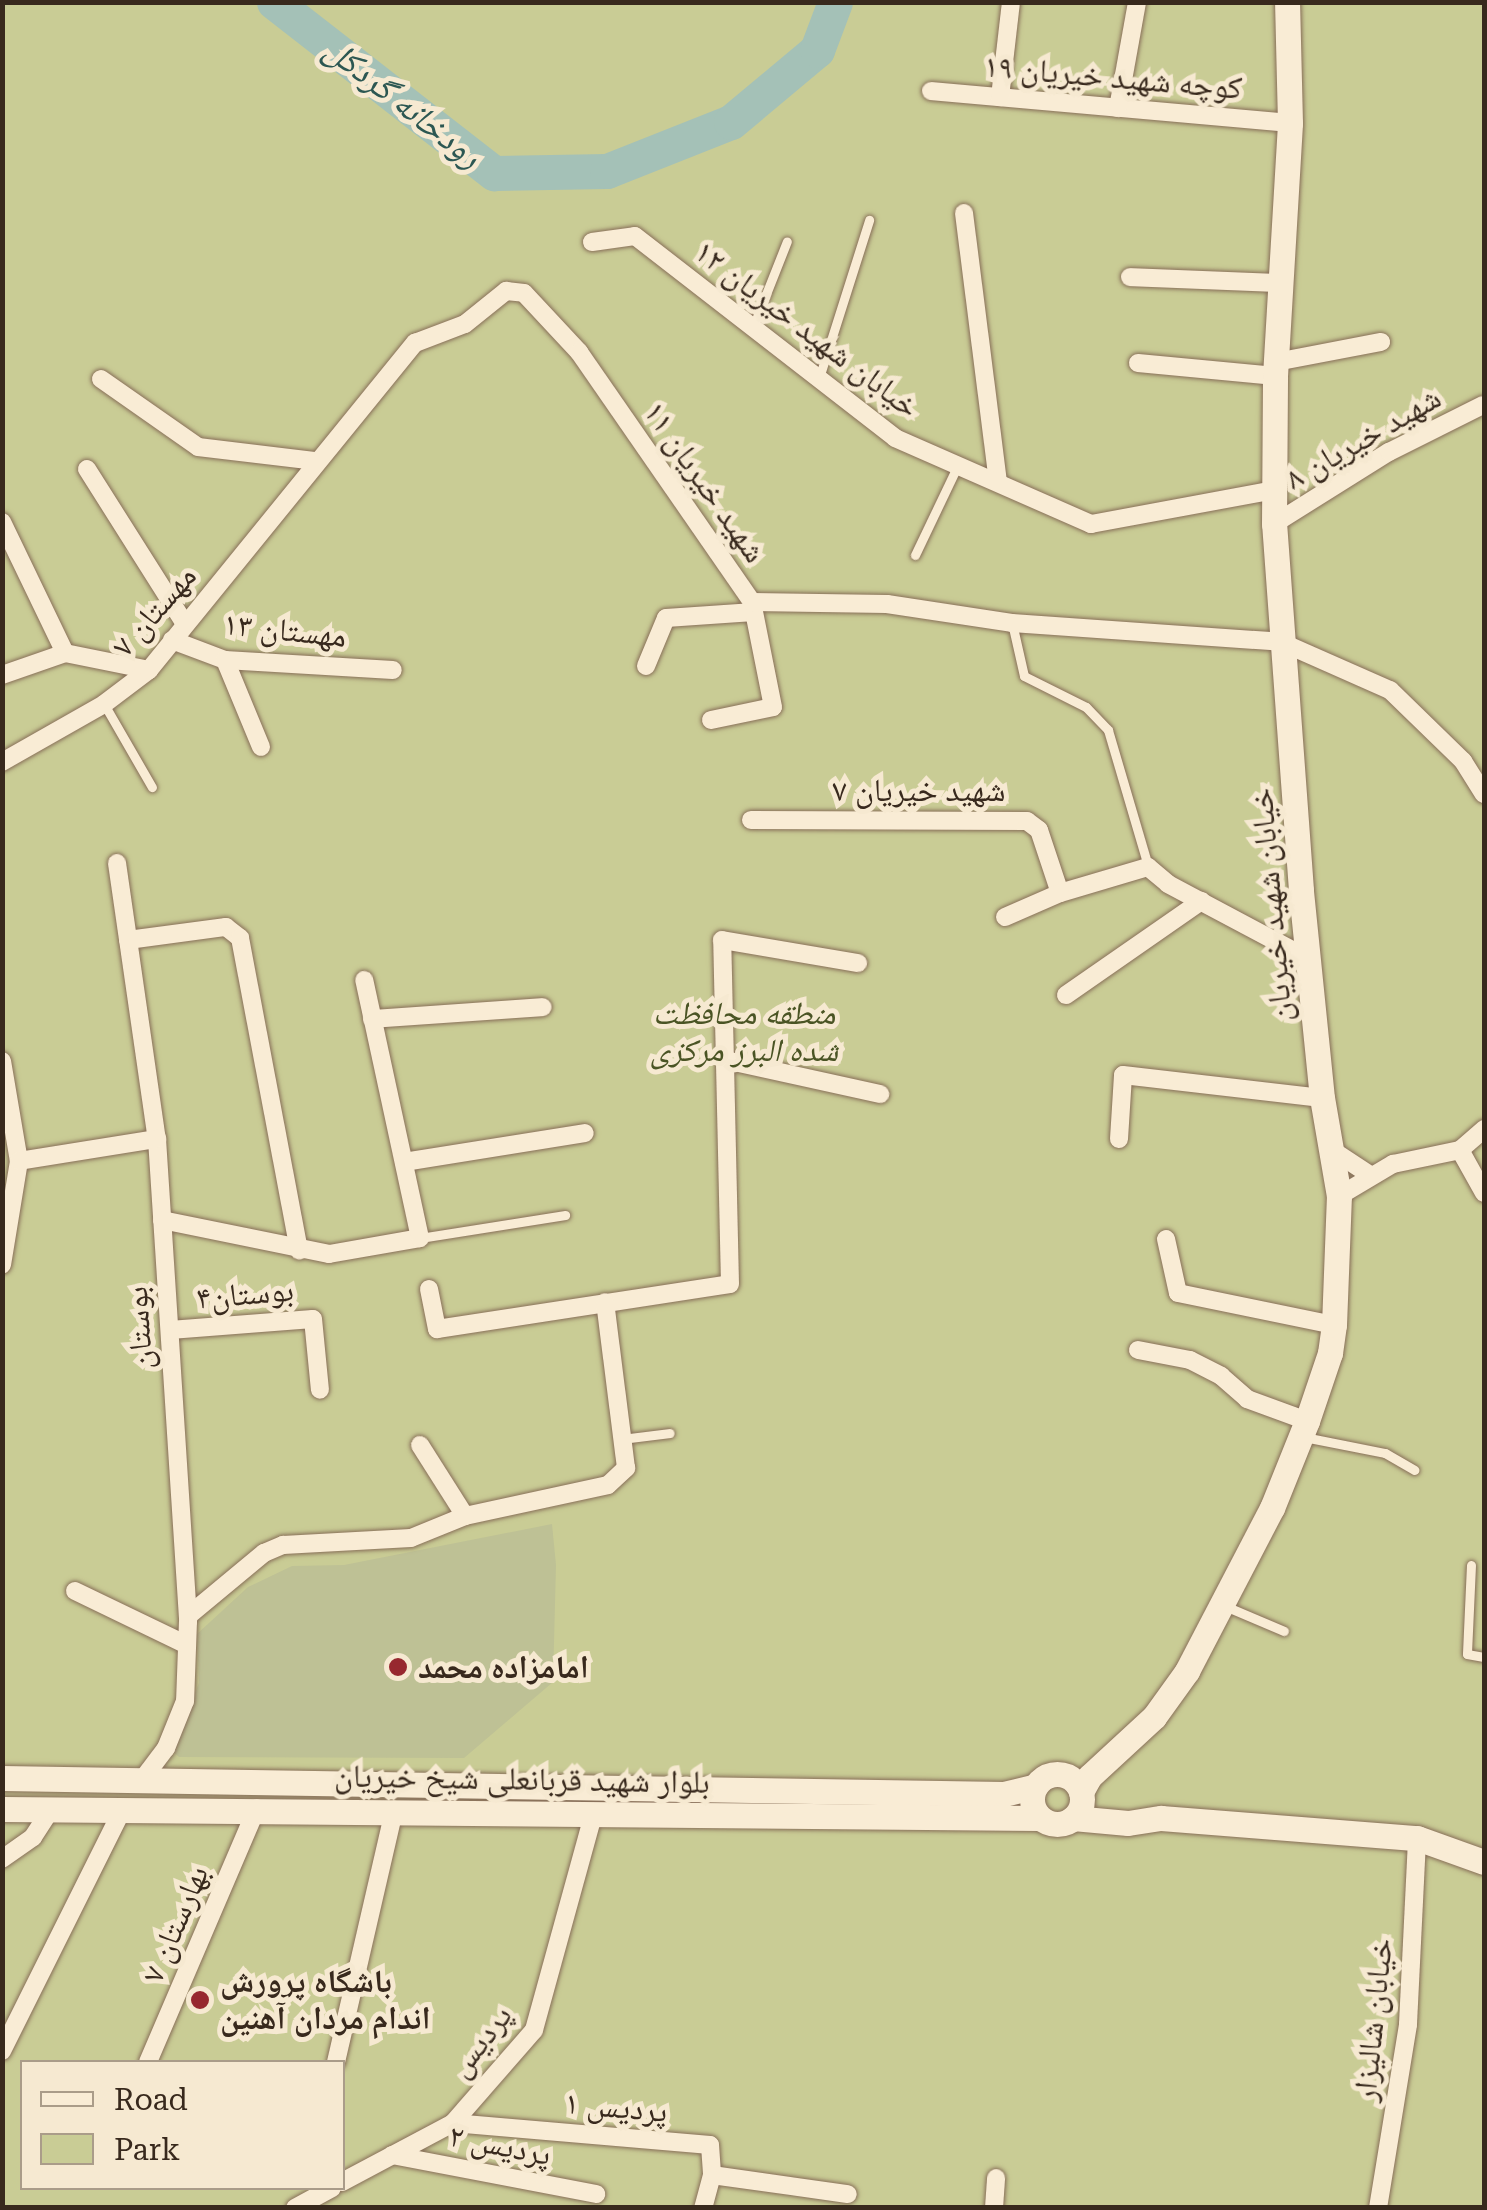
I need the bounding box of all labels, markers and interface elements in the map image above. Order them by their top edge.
water label: رودخانه گردکل [316,29,490,177]
street label: کوچه شهید خیریان ۱۹ [982,47,1244,107]
street label: خیابان شهید خیریان ۱۲ [687,232,927,426]
street label: شهید خیریان ۸ [1278,378,1448,498]
street label: شهید خیریان ۱۱ [636,394,774,570]
street label: مهستان ۷ [104,557,204,665]
street label: مهستان ۱۳ [222,604,348,656]
street label: شهید خیریان ۷ [832,771,1006,809]
street label: خیابان شهید خیریان [1242,787,1300,1023]
park label: منطقه محافظت شده البرز مرکزی [650,995,838,1070]
street label: بوستان۴ [195,1271,295,1317]
street label: بوستان [117,1285,161,1371]
place label: امامزاده محمد [418,1648,589,1686]
marker: امامزاده محمد [387,1656,409,1678]
street label: بلوار شهید قربانعلی شیخ خیریان [334,1757,710,1801]
street label: بهارستان ۷ [133,1860,217,1988]
street label: خیابان شالیزار [1345,1936,1401,2104]
place label: باشگاه پرورش اندام مردان آهنین [220,1963,430,2038]
marker: باشگاه پرورش اندام مردان آهنین [189,1989,211,2011]
street label: پردیس [440,1997,520,2085]
legend [20,2060,345,2190]
text: Road [114,2082,188,2117]
street label: پردیس ۱ [563,2083,669,2131]
street label: پردیس ۲ [446,2116,554,2174]
text: Park [114,2132,180,2167]

